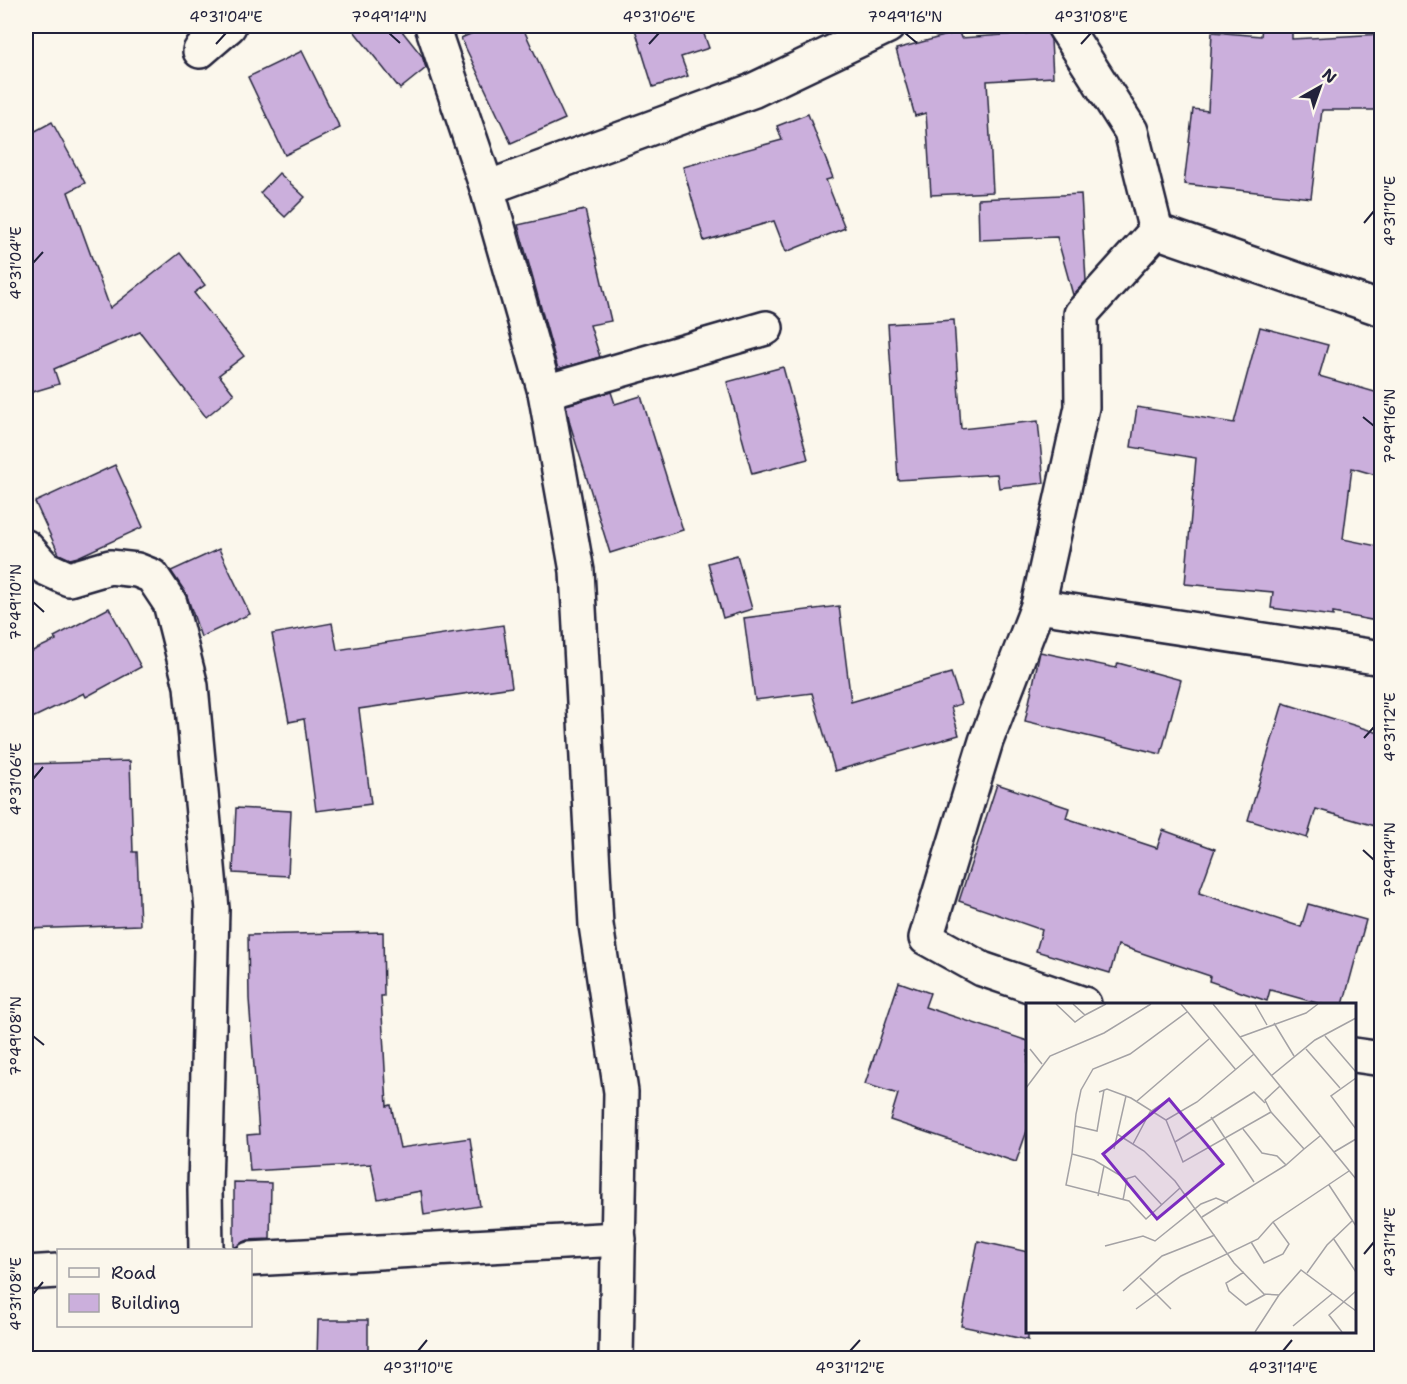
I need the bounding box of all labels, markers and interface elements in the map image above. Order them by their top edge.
text: 4°31'04"E [189,7,263,27]
text: 7°49'14"N [351,7,427,27]
text: 4°31'06"E [623,7,695,27]
text: 7°49'16"N [867,7,943,27]
text: 4°31'08"E [1054,7,1128,27]
north arrow [1290,57,1350,117]
text: N [1318,64,1341,88]
text: 4°31'10"E [1380,176,1400,246]
text: 4°31'04"E [6,226,26,300]
text: 7°49'16"N [1380,388,1400,464]
text: 7°49'10"N [6,564,26,640]
text: 4°31'12"E [1380,692,1400,762]
text: 4°31'06"E [6,743,26,815]
text: 7°49'14"N [1380,822,1400,898]
text: 7°49'08"N [6,996,26,1076]
inset map [1026,1003,1356,1333]
text: 4°31'14"E [1380,1207,1400,1277]
legend [57,1249,252,1327]
text: 4°31'08"E [6,1257,26,1331]
text: Road [111,1261,156,1285]
text: Building [111,1291,180,1315]
text: 4°31'10"E [383,1358,453,1378]
text: 4°31'12"E [815,1358,885,1378]
text: 4°31'14"E [1248,1358,1318,1378]

